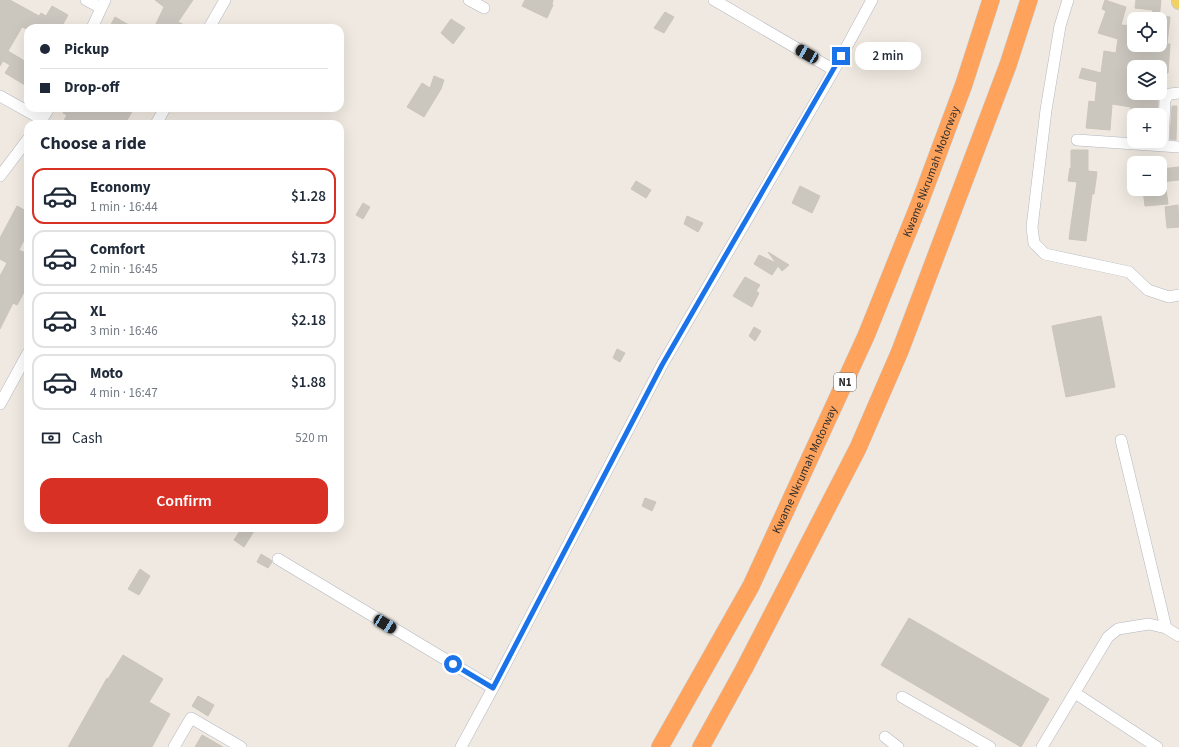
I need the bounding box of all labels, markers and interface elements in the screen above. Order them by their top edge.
map controls [1127,12,1167,196]
button: locate [1127,12,1167,52]
text: Pickup [64,39,109,60]
callout: 2 min [855,42,921,70]
car [794,43,820,65]
route end [832,47,850,65]
text: 2 min [873,47,903,65]
button: layers [1127,60,1167,100]
text: Drop-off [64,77,119,98]
street label: Kwame Nkrumah Motorway [899,103,964,240]
button: + [1127,108,1167,148]
text: Choose a ride [40,131,146,156]
button: − [1127,156,1167,196]
text: Economy [90,177,151,198]
icon: car [42,178,78,214]
text: $1.28 [291,186,326,207]
text: 1 min · 16:44 [90,198,158,216]
text: Comfort [90,239,145,260]
icon: car [42,240,78,276]
text: $1.73 [291,248,326,269]
text: 2 min · 16:45 [90,260,158,278]
text: XL [90,301,106,322]
icon: car [42,302,78,338]
text: $2.18 [291,310,326,331]
text: 3 min · 16:46 [90,322,158,340]
text: Moto [90,363,123,384]
icon: car [42,364,78,400]
text: $1.88 [291,372,326,393]
road number: N1 [834,373,856,391]
text: 4 min · 16:47 [90,384,158,402]
street label: Kwame Nkrumah Motorway [768,403,842,537]
icon: cash [40,427,62,449]
text: Cash [72,428,103,449]
text: 520 m [295,429,328,447]
button: Confirm [40,478,328,524]
car [372,613,398,635]
route start [444,655,462,673]

